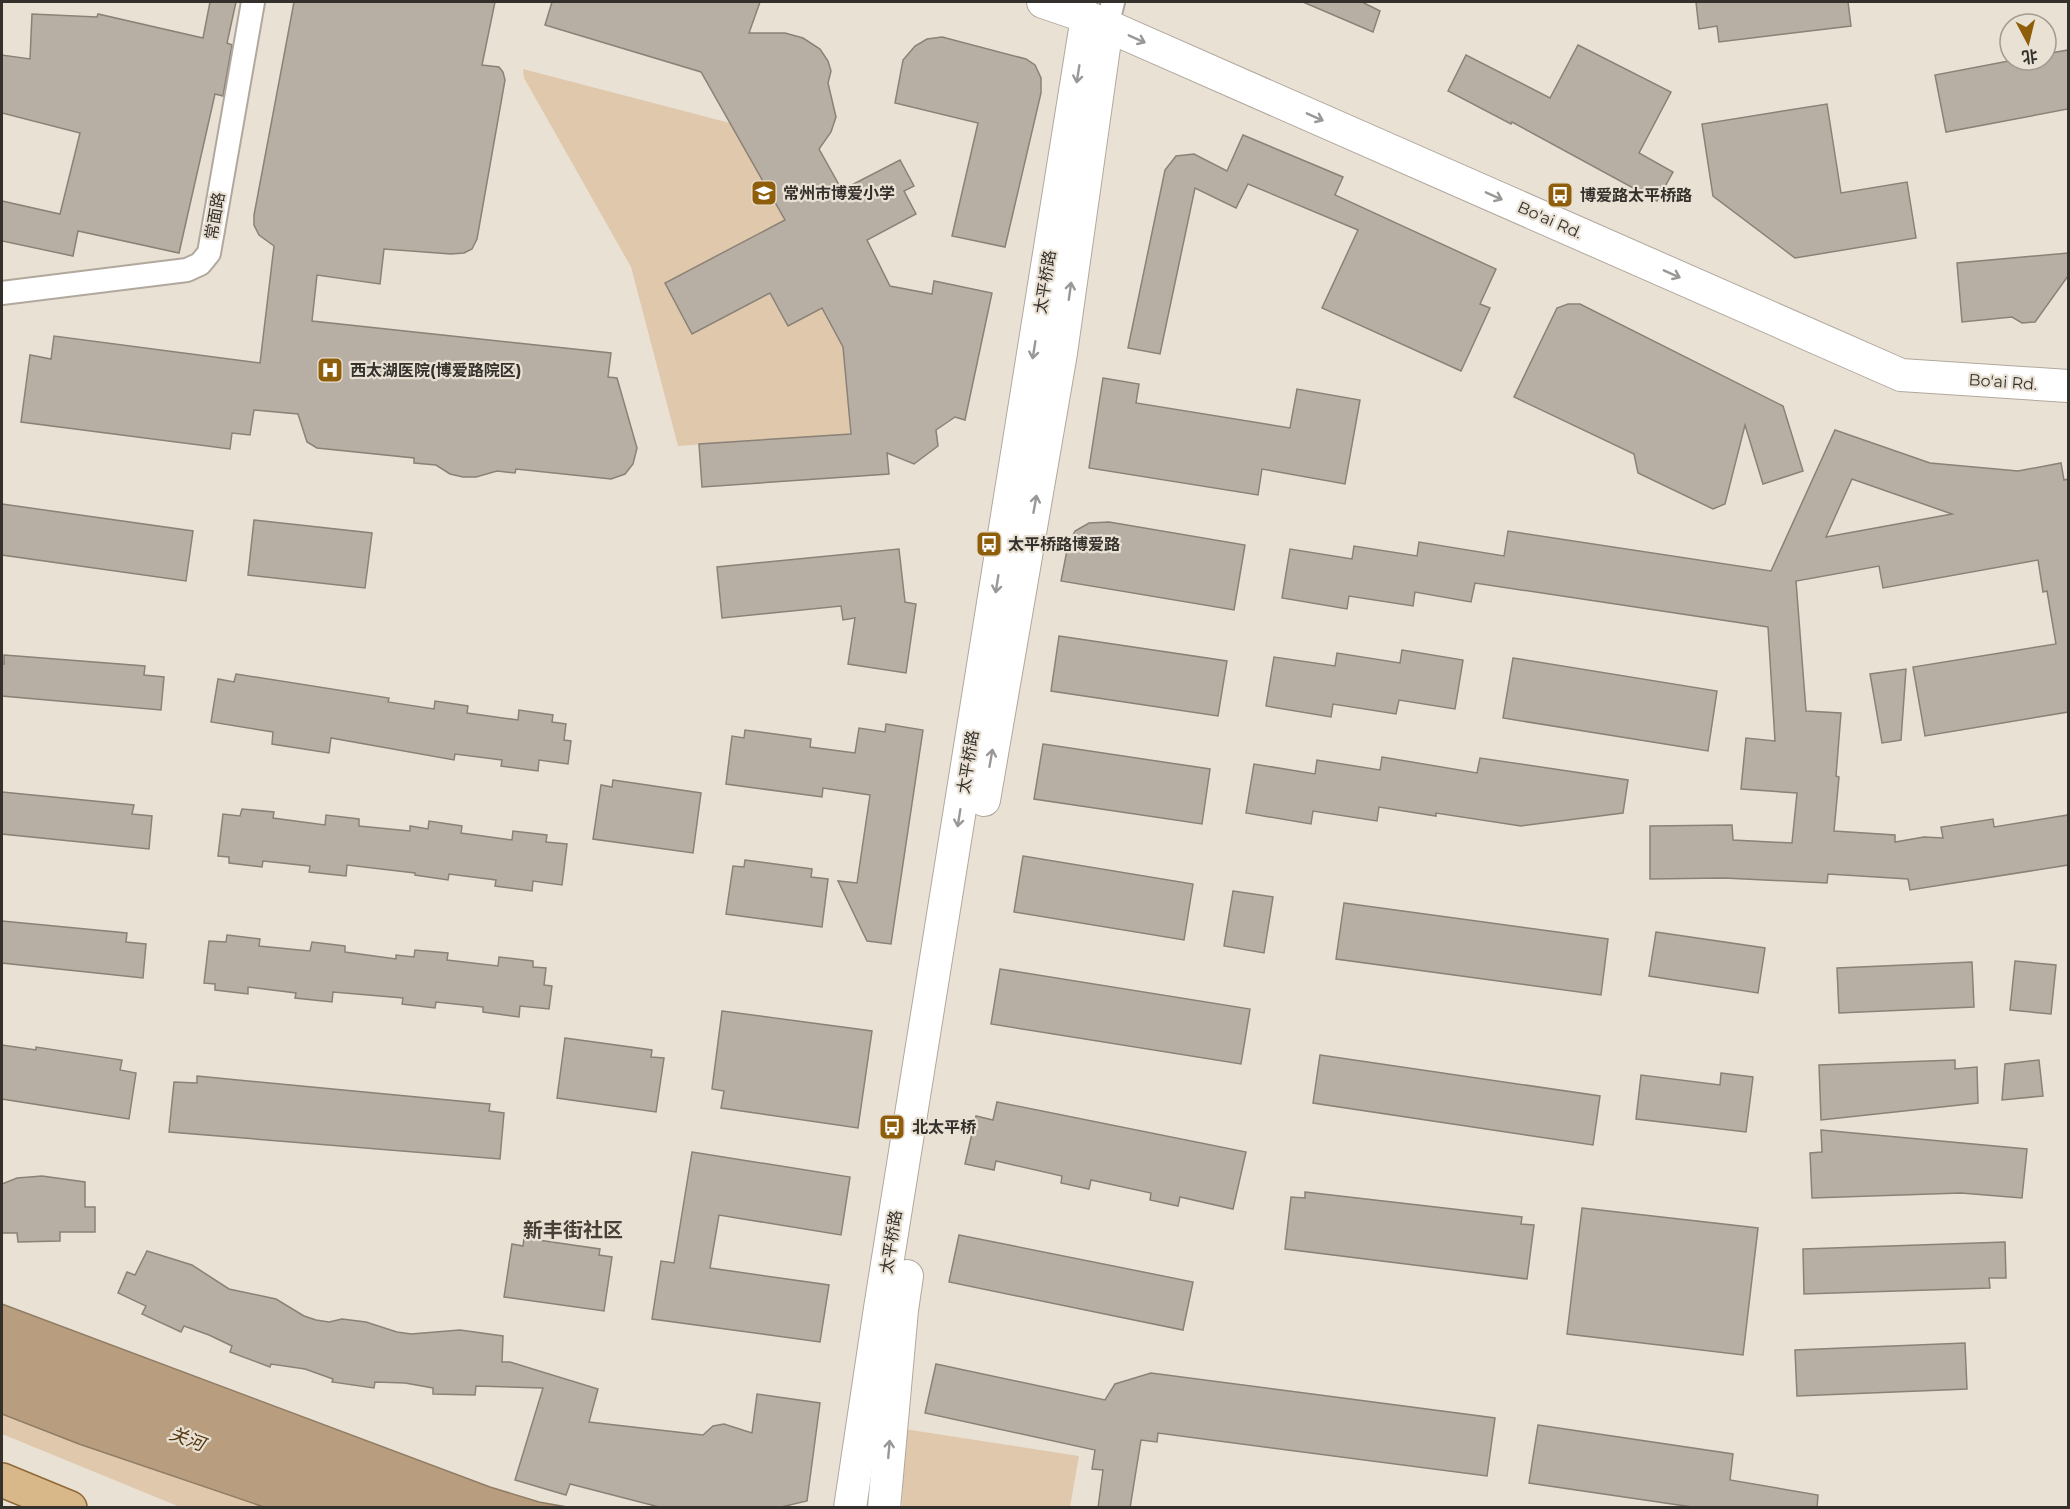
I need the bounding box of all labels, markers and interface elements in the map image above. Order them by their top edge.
north arrow [1998,12,2058,72]
one-way arrow [1127,34,1145,45]
text: 北 [2021,46,2039,67]
one-way arrow [1072,64,1083,84]
one-way arrow [1306,112,1324,123]
school or university icon: 常州市博爱小学 [749,178,779,208]
bus stop icon: 博爱路太平桥路 [1545,180,1575,210]
place label: 常州市博爱小学 [783,184,895,203]
place label: 博爱路太平桥路 [1580,186,1692,205]
one-way arrow [1484,190,1502,202]
street label: 常面路 [201,191,229,241]
street label: Bo'ai Rd. [1515,197,1585,243]
street label: 太平桥路 [1031,249,1059,315]
one-way arrow [1663,269,1681,280]
one-way arrow [1065,281,1076,301]
one-way arrow [1028,340,1039,359]
hospital icon: 西太湖医院(博爱路院区) [315,355,345,385]
place label: 西太湖医院(博爱路院区) [350,361,521,380]
street label: Bo'ai Rd. [1968,370,2038,394]
one-way arrow [1030,494,1041,514]
bus stop icon: 太平桥路博爱路 [974,529,1004,559]
place label: 太平桥路博爱路 [1008,535,1120,554]
one-way arrow [991,574,1002,593]
street label: 太平桥路 [954,729,982,795]
one-way arrow [986,749,997,768]
one-way arrow [954,808,965,827]
bus stop icon: 北太平桥 [877,1112,907,1142]
place label: 北太平桥 [912,1118,977,1137]
street label: 太平桥路 [877,1209,905,1275]
district label: 新丰街社区 [523,1218,623,1242]
water label: 关河 [166,1423,210,1457]
one-way arrow [884,1440,895,1460]

